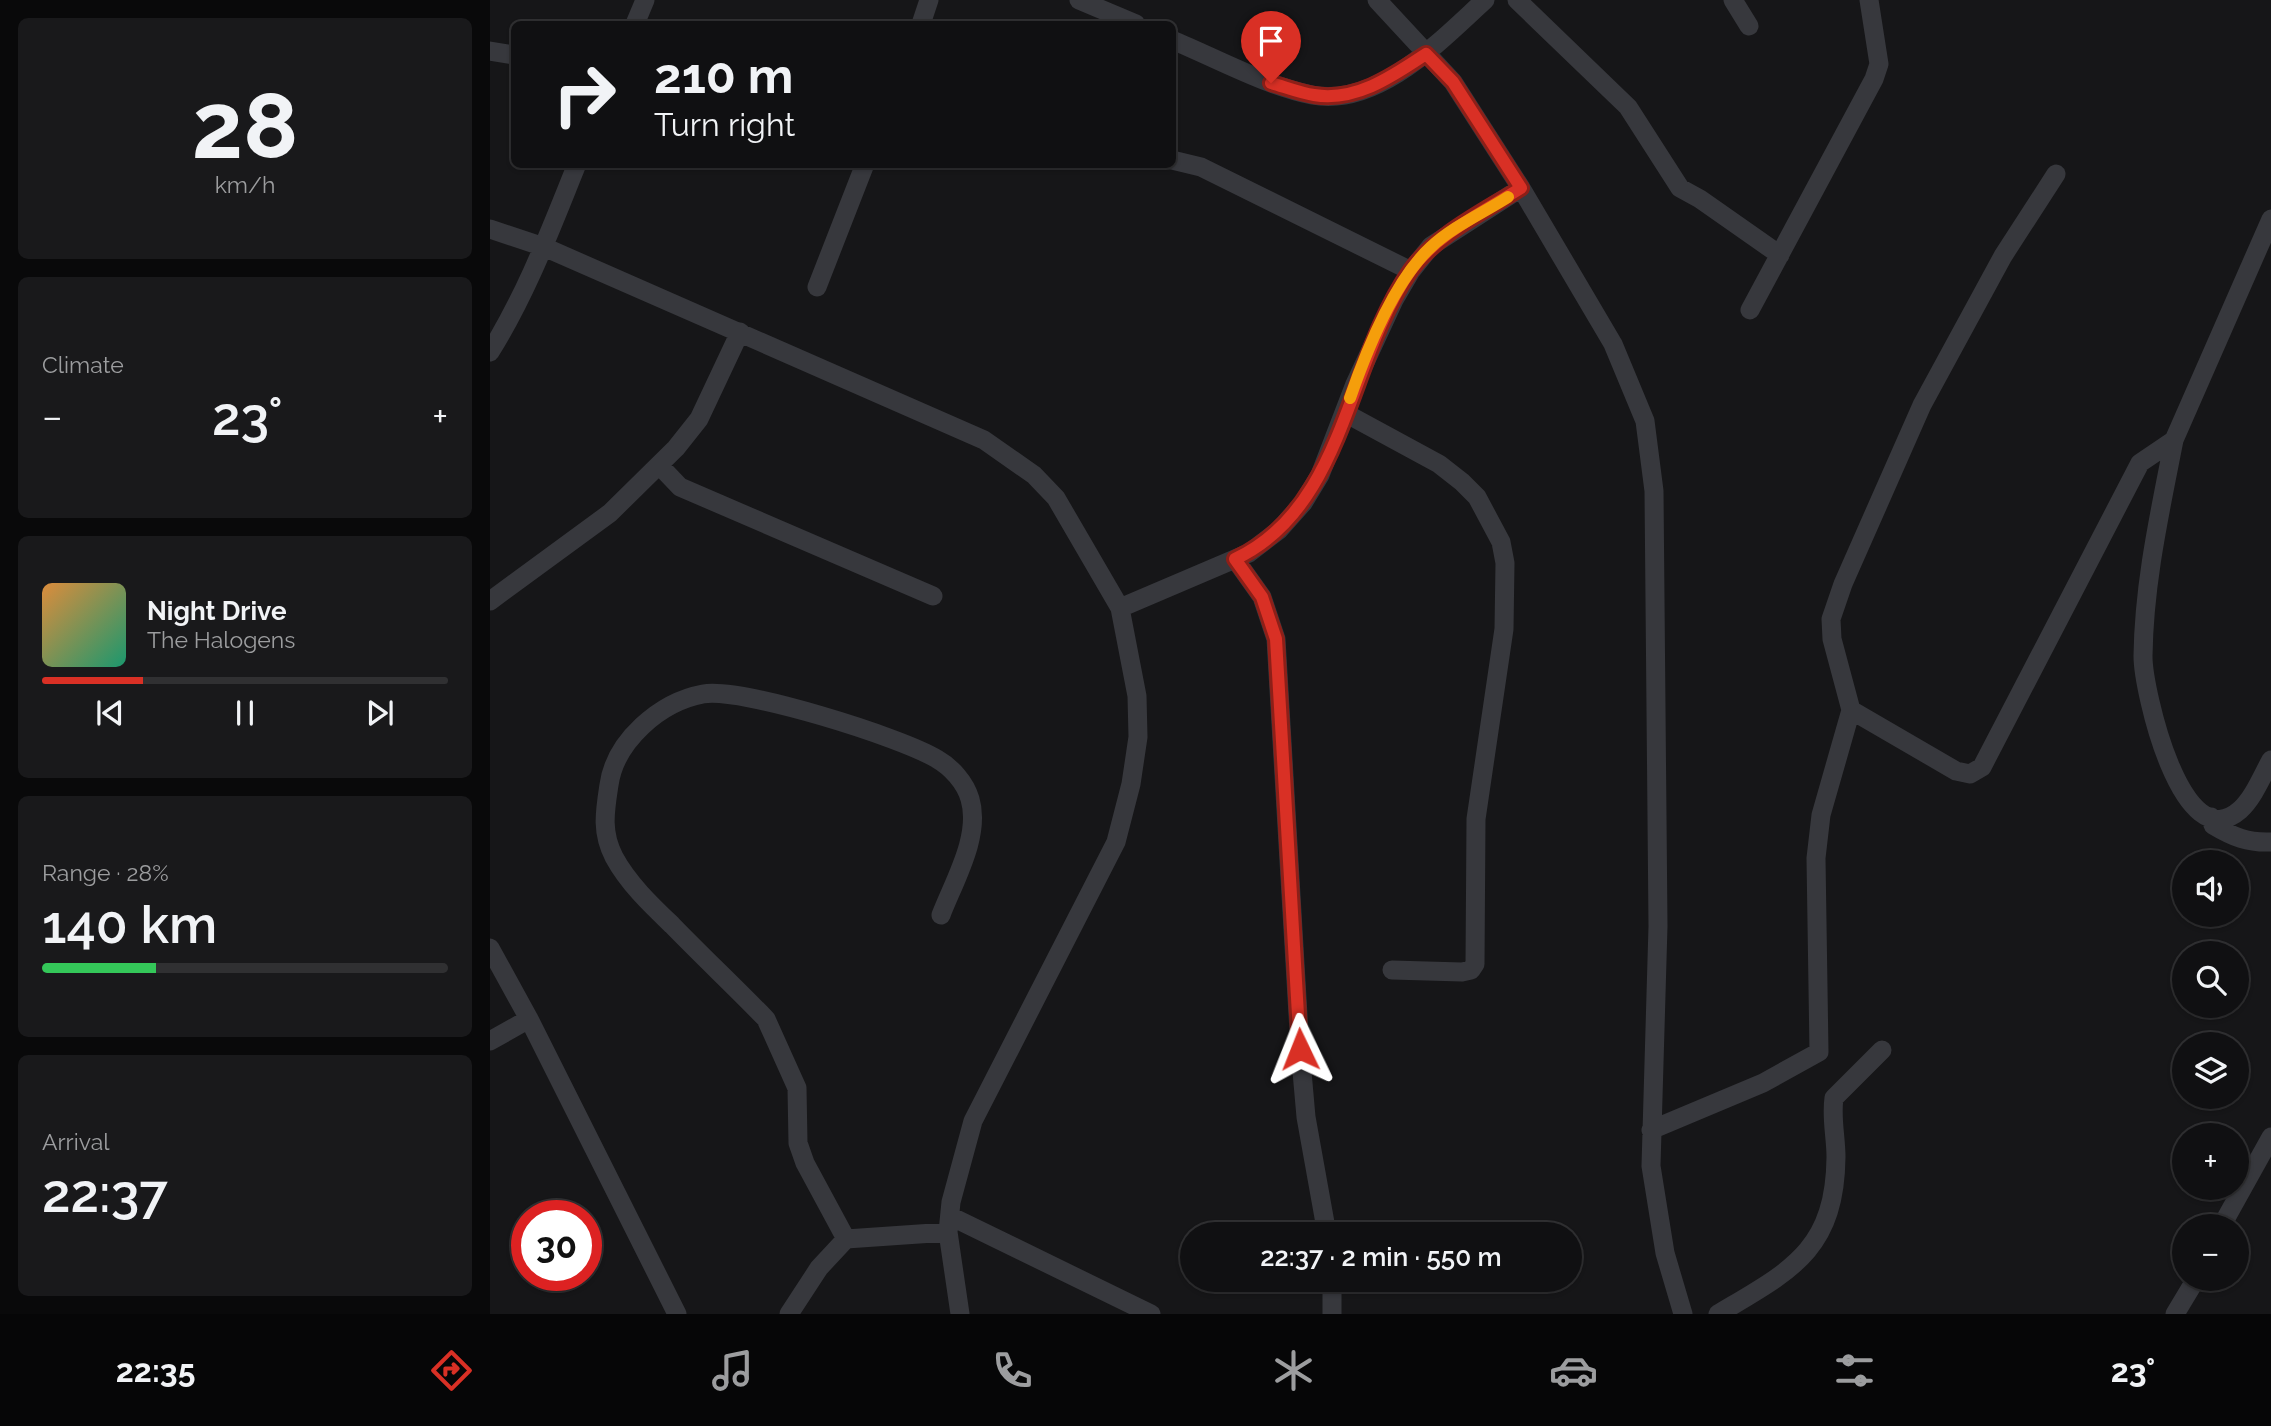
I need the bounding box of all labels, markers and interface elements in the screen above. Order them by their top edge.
pin [1241,11,1301,83]
icon: arrive [1252,22,1290,60]
text: 210 m [654,47,793,104]
icon: right [539,49,630,140]
text: 28 [192,72,298,179]
text: Turn right [654,106,795,143]
text: km/h [215,171,275,198]
text: Climate [42,351,124,378]
text: 23° [212,386,283,447]
text: − [42,394,62,439]
text: + [432,394,448,439]
text: Night Drive [147,596,286,626]
text: The Halogens [147,626,295,653]
icon: previous [91,694,129,732]
icon: pause [226,694,264,732]
icon: next [361,694,399,732]
map controls [2172,850,2249,1291]
button: sound [2172,850,2249,927]
text: Range · 28% [42,859,169,886]
text: 140 km [42,894,217,955]
button: search [2172,941,2249,1018]
position arrow [1263,1012,1337,1086]
button: layers [2172,1032,2249,1109]
button: + [2172,1123,2249,1200]
text: Arrival [42,1128,109,1155]
text: 22:37 [42,1163,168,1224]
speed limit sign: 30 [511,1200,602,1291]
button: − [2172,1214,2249,1291]
text: 22:37 · 2 min · 550 m [1260,1242,1502,1272]
icon: directions [427,1346,476,1395]
icon: music [708,1346,757,1395]
icon: phone [988,1346,1037,1395]
icon: climate [1269,1346,1318,1395]
icon: car [1549,1346,1598,1395]
icon: filters [1830,1346,1879,1395]
text: 22:35 [116,1352,195,1389]
text: 23° [2111,1352,2155,1389]

